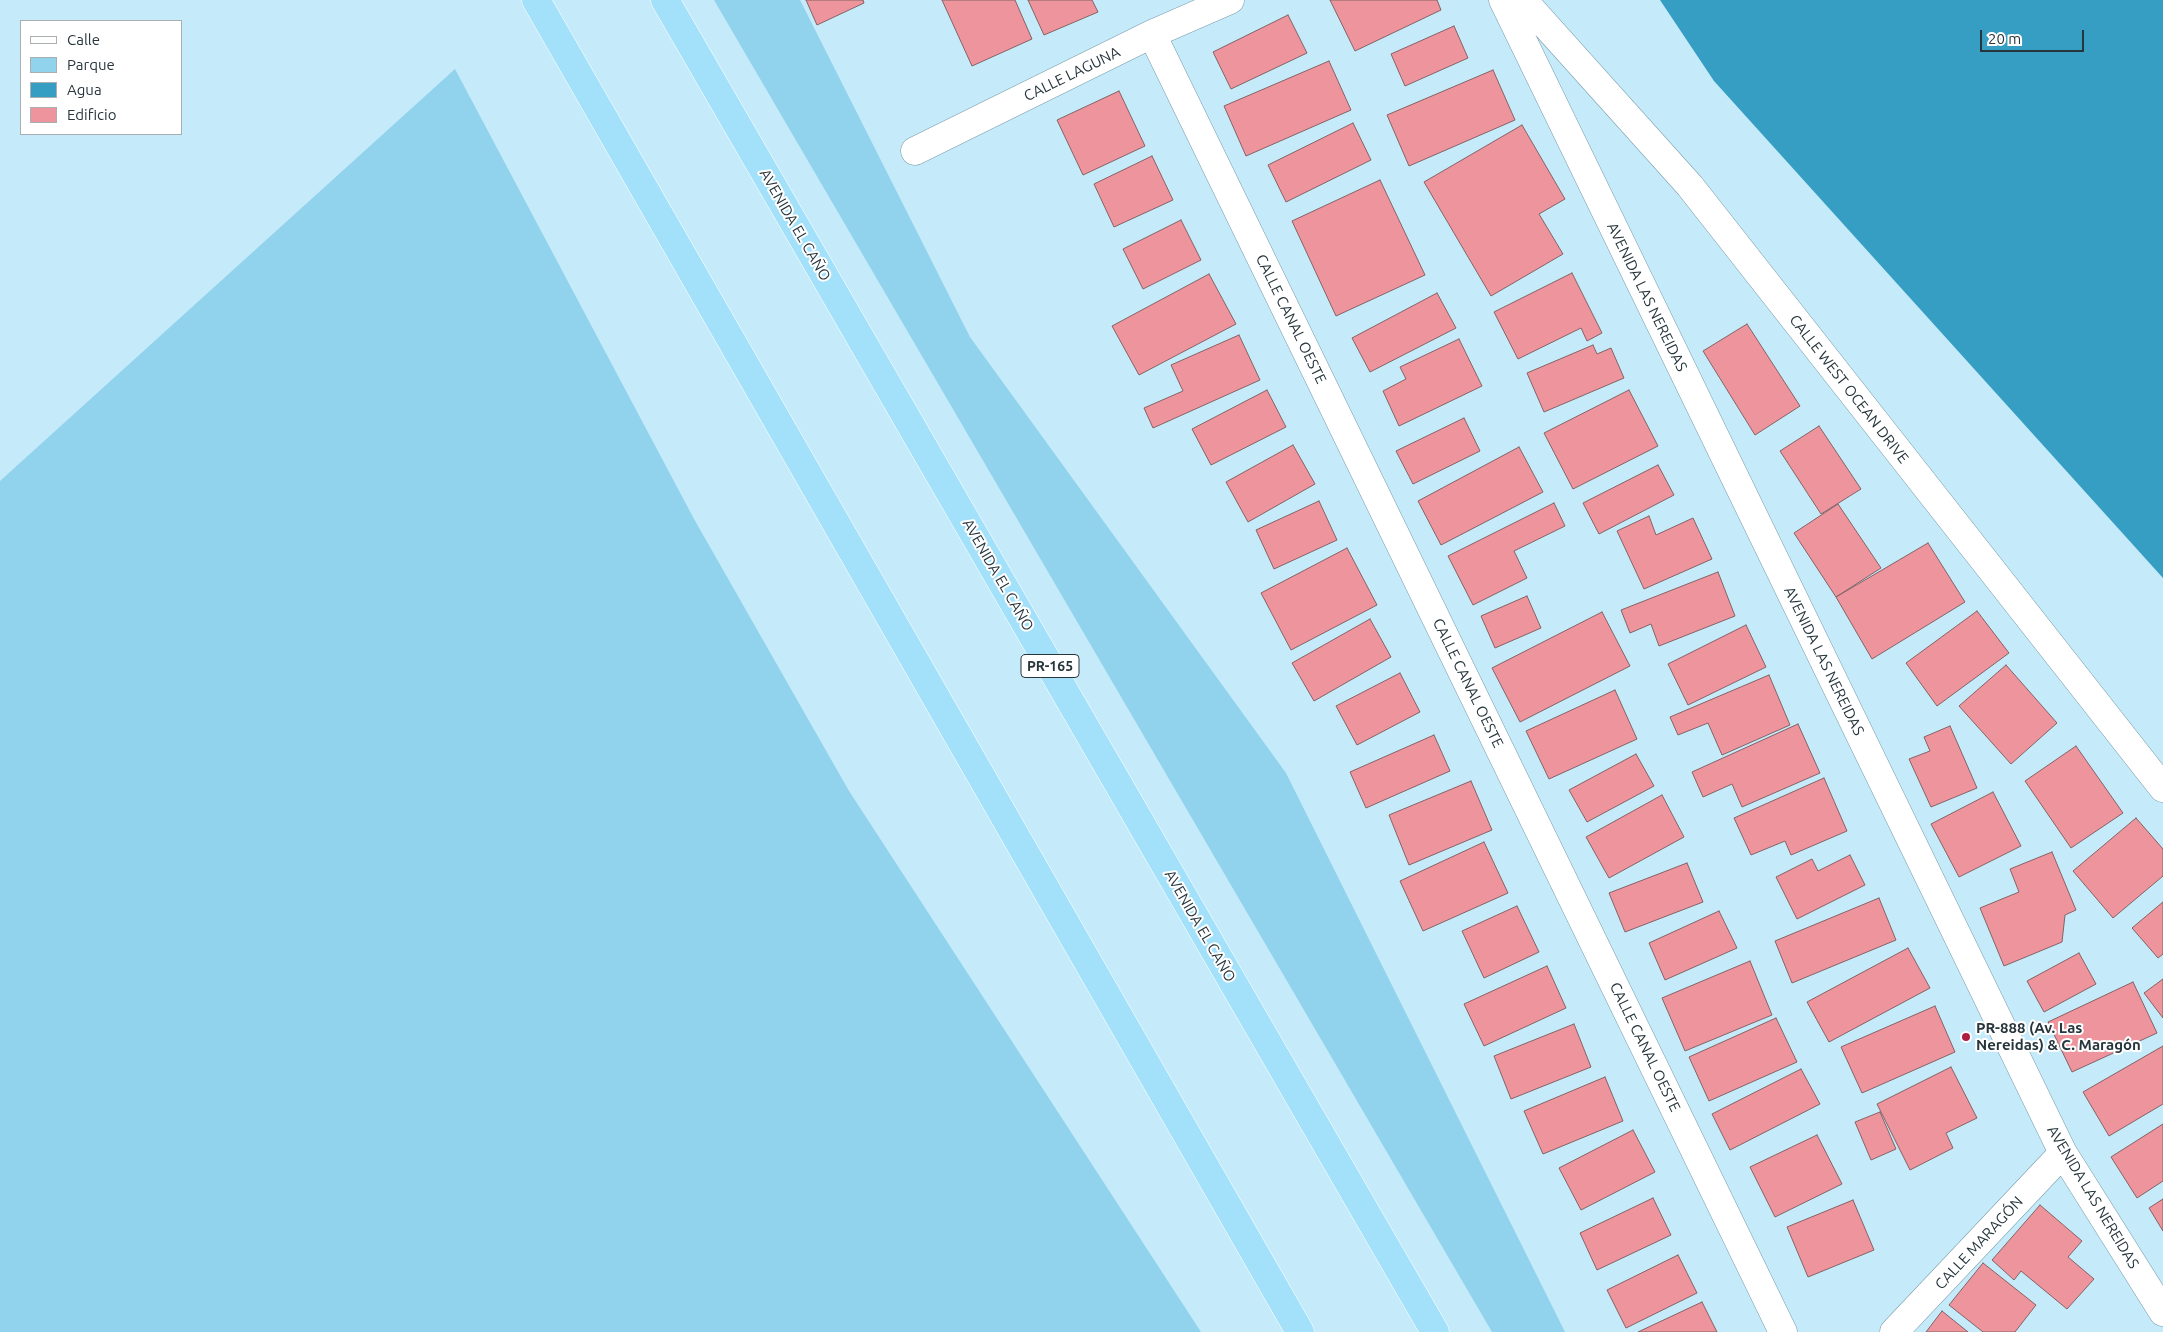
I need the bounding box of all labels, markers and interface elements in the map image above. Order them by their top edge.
legend [20,20,182,135]
scale bar [1983,20,2087,52]
text: 20 m [1988,30,2021,47]
text: Calle [67,31,100,48]
street label: CALLE LAGUNA [1021,43,1123,105]
text: Parque [67,56,115,73]
text: Agua [67,81,102,98]
text: Edificio [67,106,116,123]
street label: AVENIDA EL CAÑO [756,166,834,284]
street label: AVENIDA LAS NEREIDAS [1603,220,1691,374]
street label: CALLE CANAL OESTE [1252,251,1330,387]
street label: CALLE WEST OCEAN DRIVE [1785,311,1913,467]
street label: AVENIDA EL CAÑO [959,516,1037,634]
street label: AVENIDA LAS NEREIDAS [1780,584,1868,738]
street label: CALLE CANAL OESTE [1429,615,1507,751]
road number: PR-165 [1021,654,1079,678]
street label: AVENIDA EL CAÑO [1161,867,1239,985]
street label: CALLE CANAL OESTE [1606,979,1684,1115]
place label: PR-888 (Av. Las Nereidas) & C. Maragón [1976,1019,2141,1054]
marker: PR-888 (Av. Las Nereidas) & C. Maragón [1960,1031,1972,1043]
street label: AVENIDA LAS NEREIDAS [2043,1122,2143,1272]
street label: CALLE MARAGÓN [1931,1193,2027,1293]

